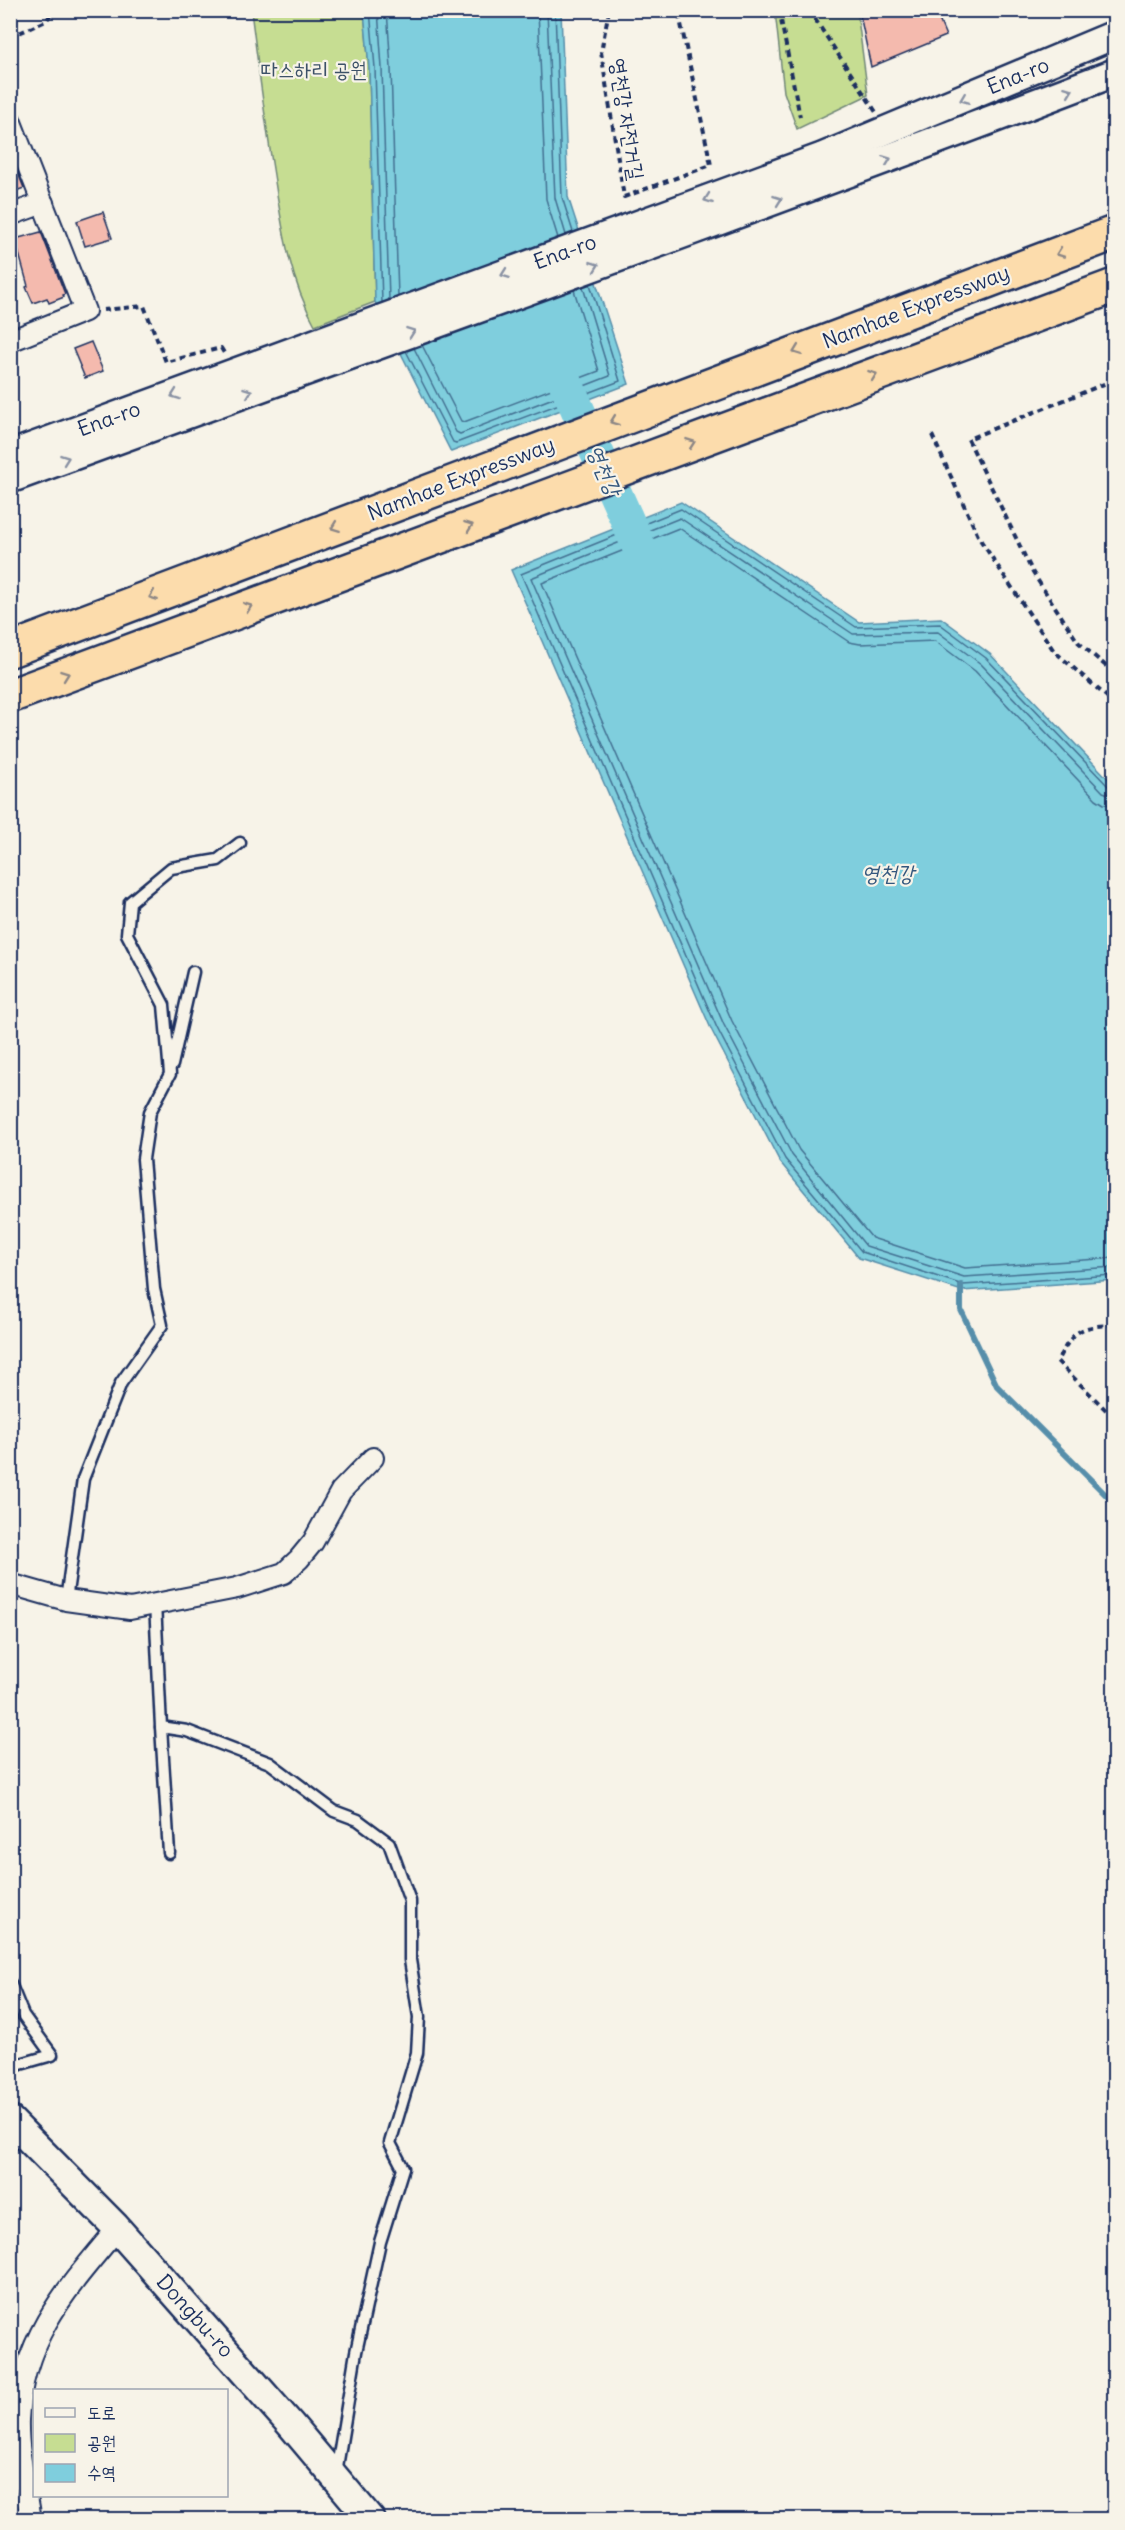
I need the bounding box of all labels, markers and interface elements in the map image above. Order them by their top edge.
street label: Ena-ro [983,51,1053,100]
park label: 따스하리 공원 [261,56,367,83]
street label: 영천강 자전거길 [605,56,650,182]
one-way arrow [1063,85,1074,98]
one-way arrow [959,92,970,104]
one-way arrow [881,155,892,167]
one-way arrow [703,192,714,204]
one-way arrow [772,195,783,208]
street label: Ena-ro [530,228,600,275]
one-way arrow [1055,246,1066,258]
street label: Namhae Expressway [818,258,1013,355]
one-way arrow [589,261,600,274]
one-way arrow [500,267,511,279]
one-way arrow [405,327,416,339]
one-way arrow [792,344,802,357]
one-way arrow [867,370,878,382]
one-way arrow [243,386,253,399]
one-way arrow [170,387,180,400]
street label: Ena-ro [74,395,144,442]
one-way arrow [609,413,620,426]
street label: Namhae Expressway [363,430,558,527]
one-way arrow [685,438,696,450]
water label: 영천강 [581,440,630,502]
one-way arrow [59,454,70,466]
one-way arrow [330,519,341,532]
one-way arrow [463,520,473,533]
one-way arrow [148,589,159,601]
one-way arrow [242,602,253,615]
one-way arrow [59,670,70,683]
water label: 영천강 [861,859,917,887]
street label: Dongbu-ro [151,2268,240,2363]
legend [33,2389,228,2497]
text: 도로 [87,2401,116,2424]
text: 공원 [87,2431,116,2454]
text: 수역 [87,2461,116,2484]

